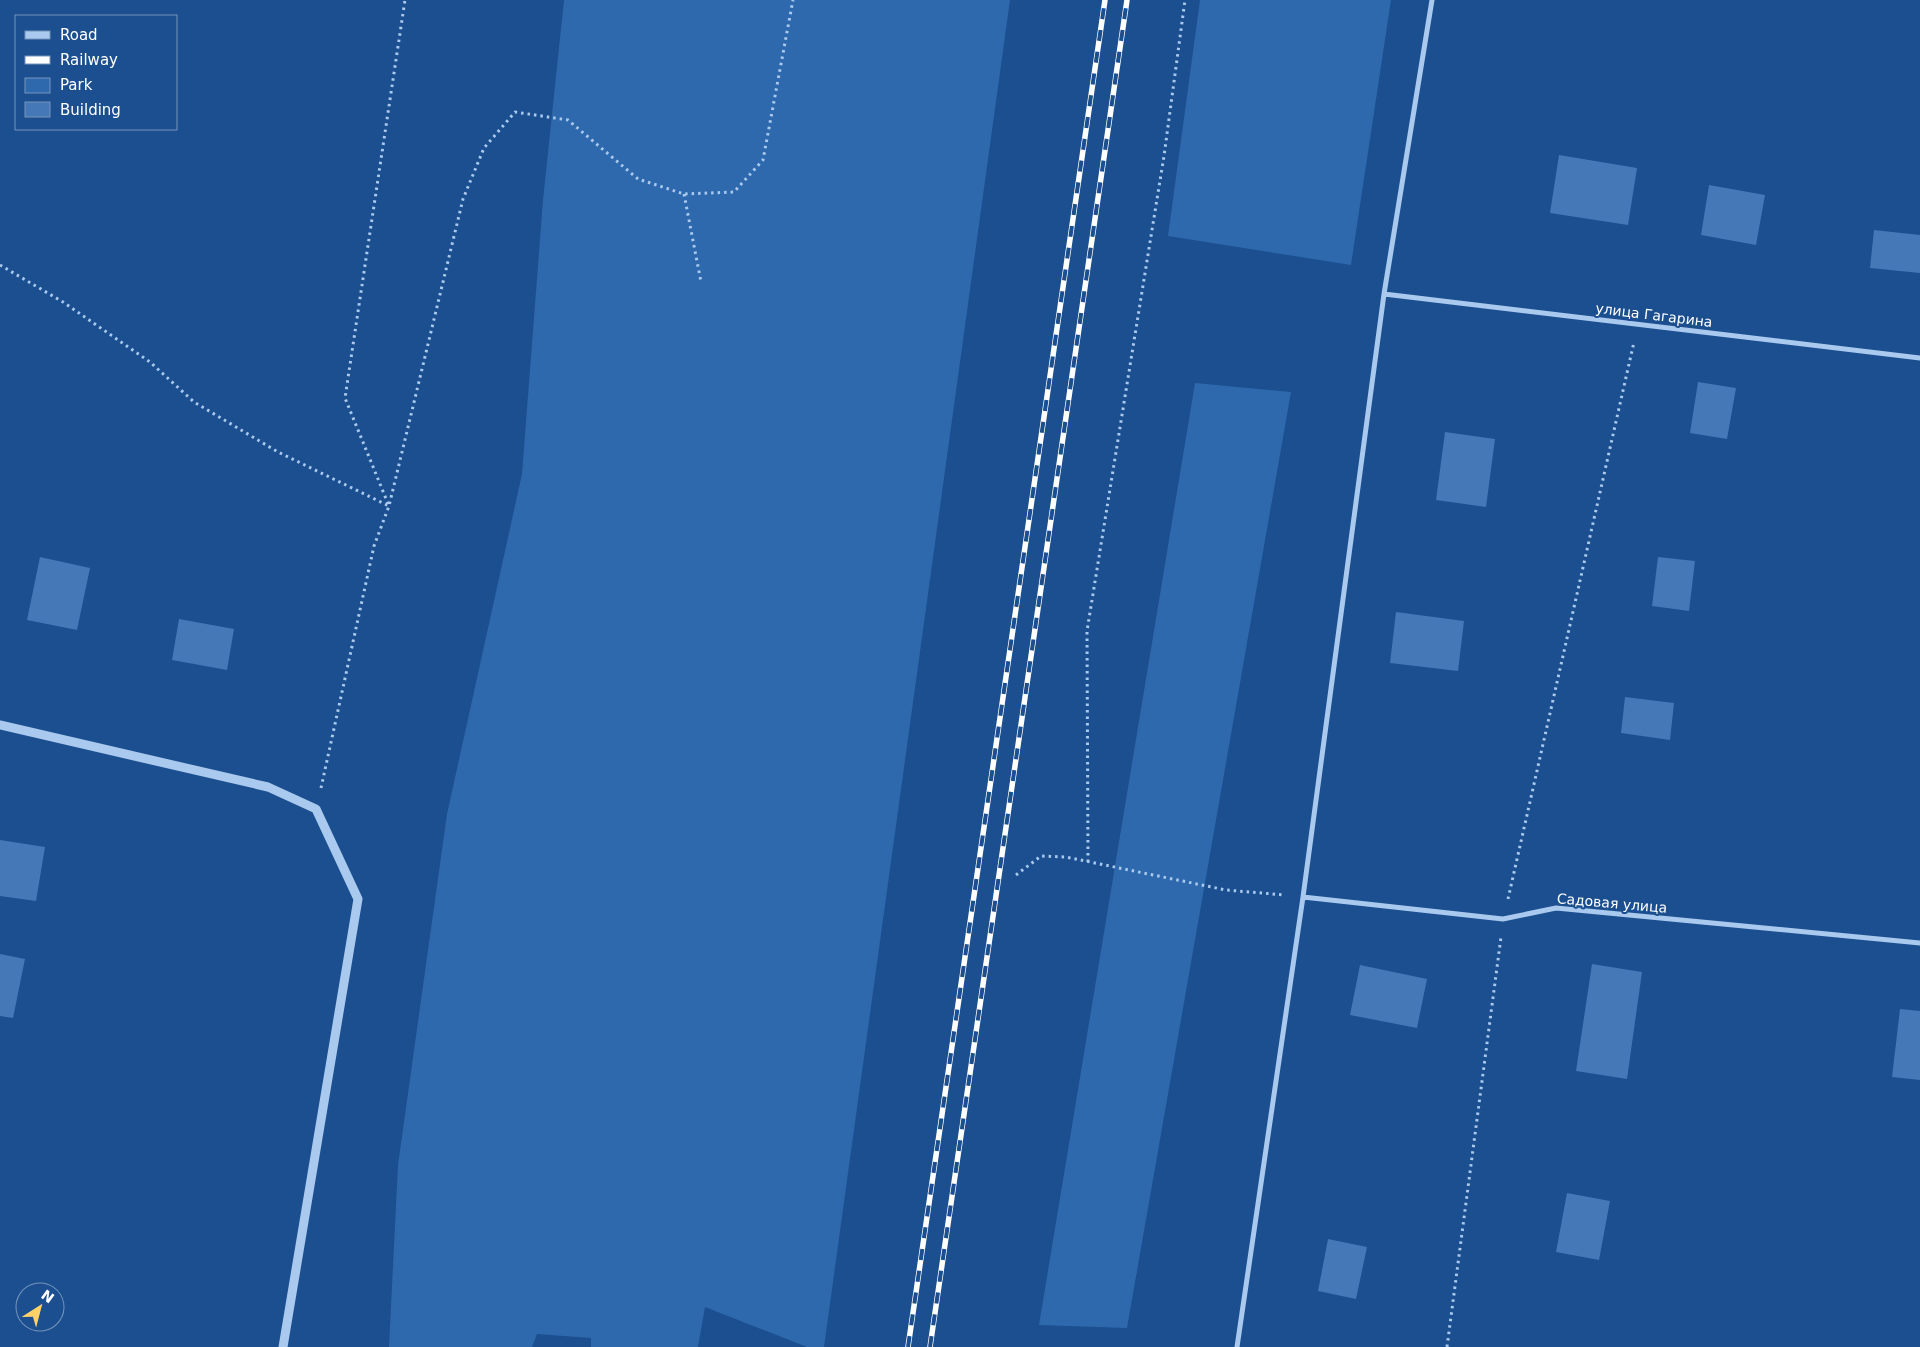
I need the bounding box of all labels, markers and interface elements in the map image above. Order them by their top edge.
legend [15,15,178,130]
text: Road [60,26,98,44]
text: Railway [60,51,118,69]
text: Park [60,76,93,94]
text: Building [60,101,121,119]
street label: улица Гагарина [1595,300,1713,330]
street label: Садовая улица [1556,890,1668,916]
north arrow [15,1282,65,1332]
text: N [38,1287,57,1306]

